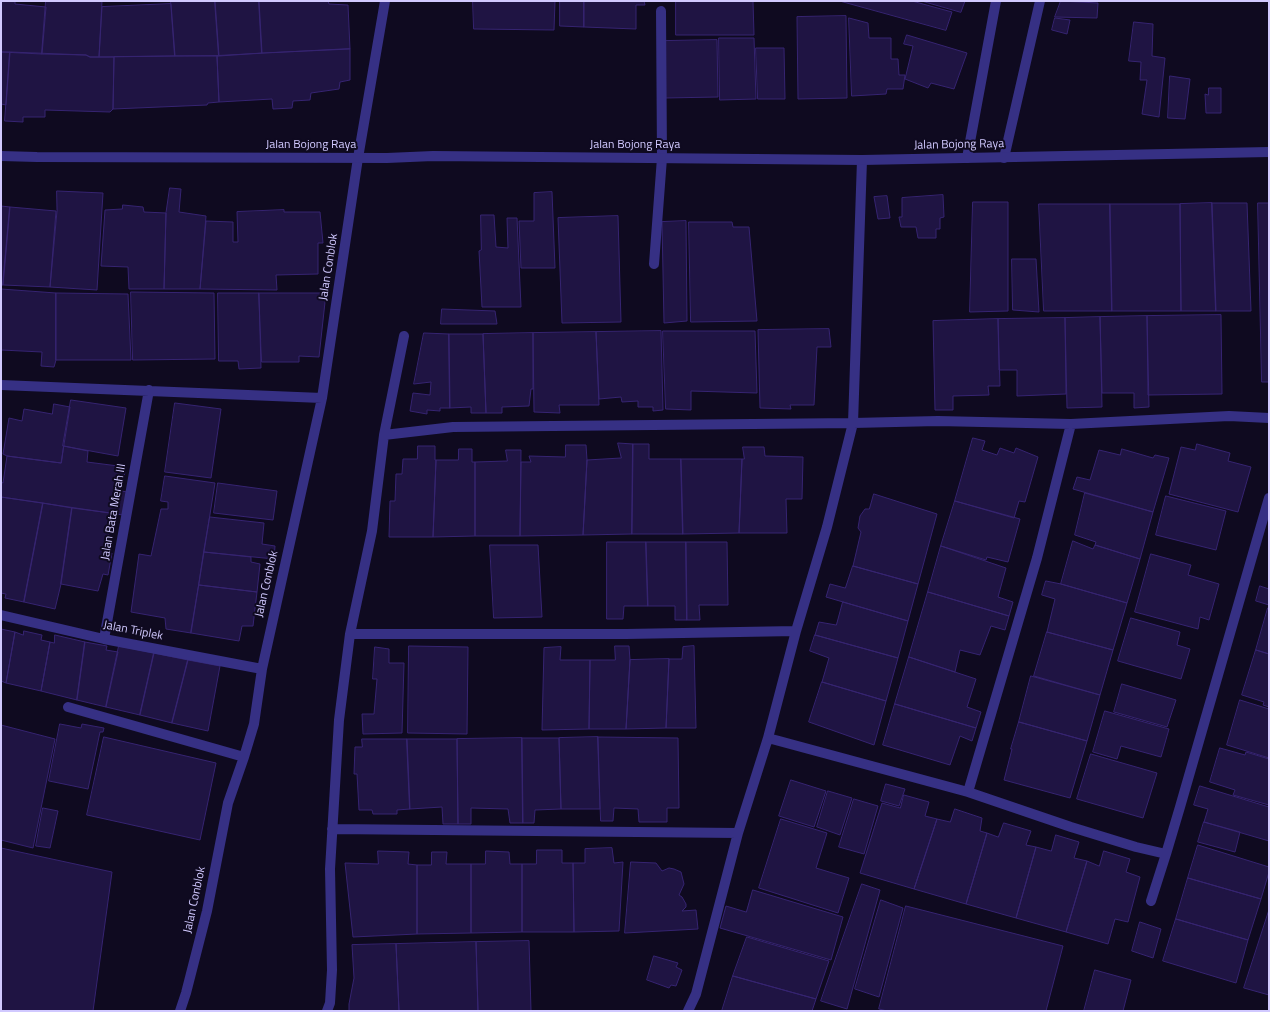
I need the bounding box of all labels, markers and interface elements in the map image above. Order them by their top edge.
street label: Jalan Bojong Raya [914,137,1004,153]
street label: Jalan Bojong Raya [266,138,356,152]
street label: Jalan Bojong Raya [590,138,680,152]
street label: Jalan Conblok [317,232,341,302]
street label: Jalan Bata Merah III [98,463,130,561]
street label: Jalan Conblok [252,549,282,619]
street label: Jalan Triplek [102,618,164,644]
street label: Jalan Conblok [181,865,209,935]

